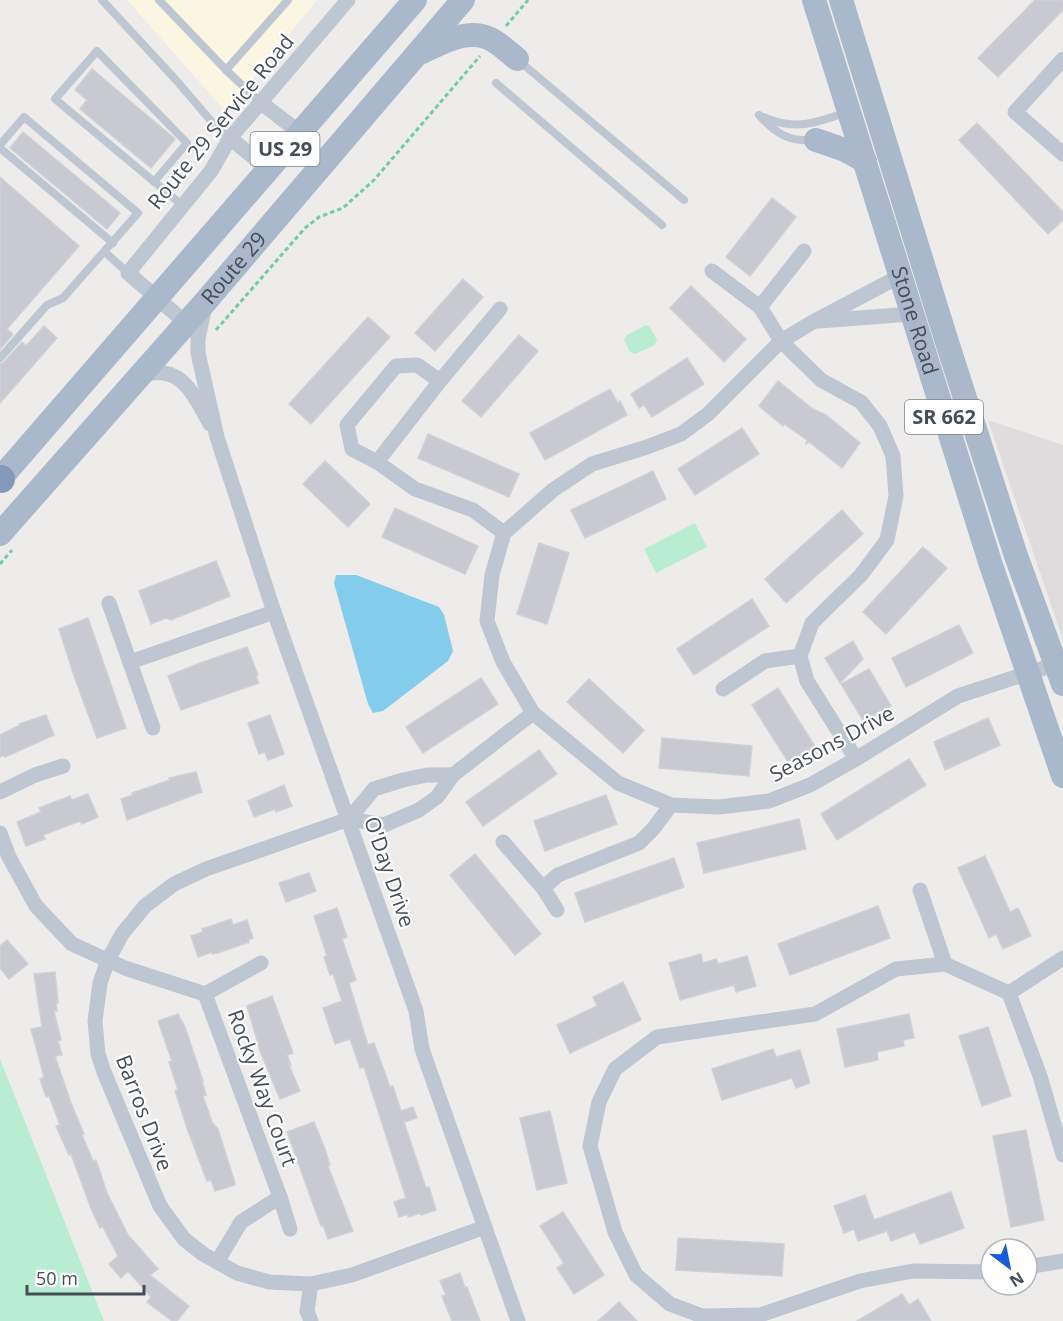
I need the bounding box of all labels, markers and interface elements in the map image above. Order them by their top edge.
street label: Route 29 Service Road [141,28,300,215]
road number: US 29 [250,132,320,166]
street label: Route 29 [194,225,272,310]
street label: Stone Road [885,263,945,378]
road number: SR 662 [905,400,983,434]
street label: Seasons Drive [764,699,899,788]
street label: O'Day Drive [358,813,422,931]
street label: Rocky Way Court [222,1006,304,1170]
street label: Barros Drive [110,1051,180,1175]
north arrow [979,1237,1039,1297]
scale bar [27,1258,144,1296]
text: 50 m [36,1266,78,1290]
text: N [1006,1267,1028,1292]

